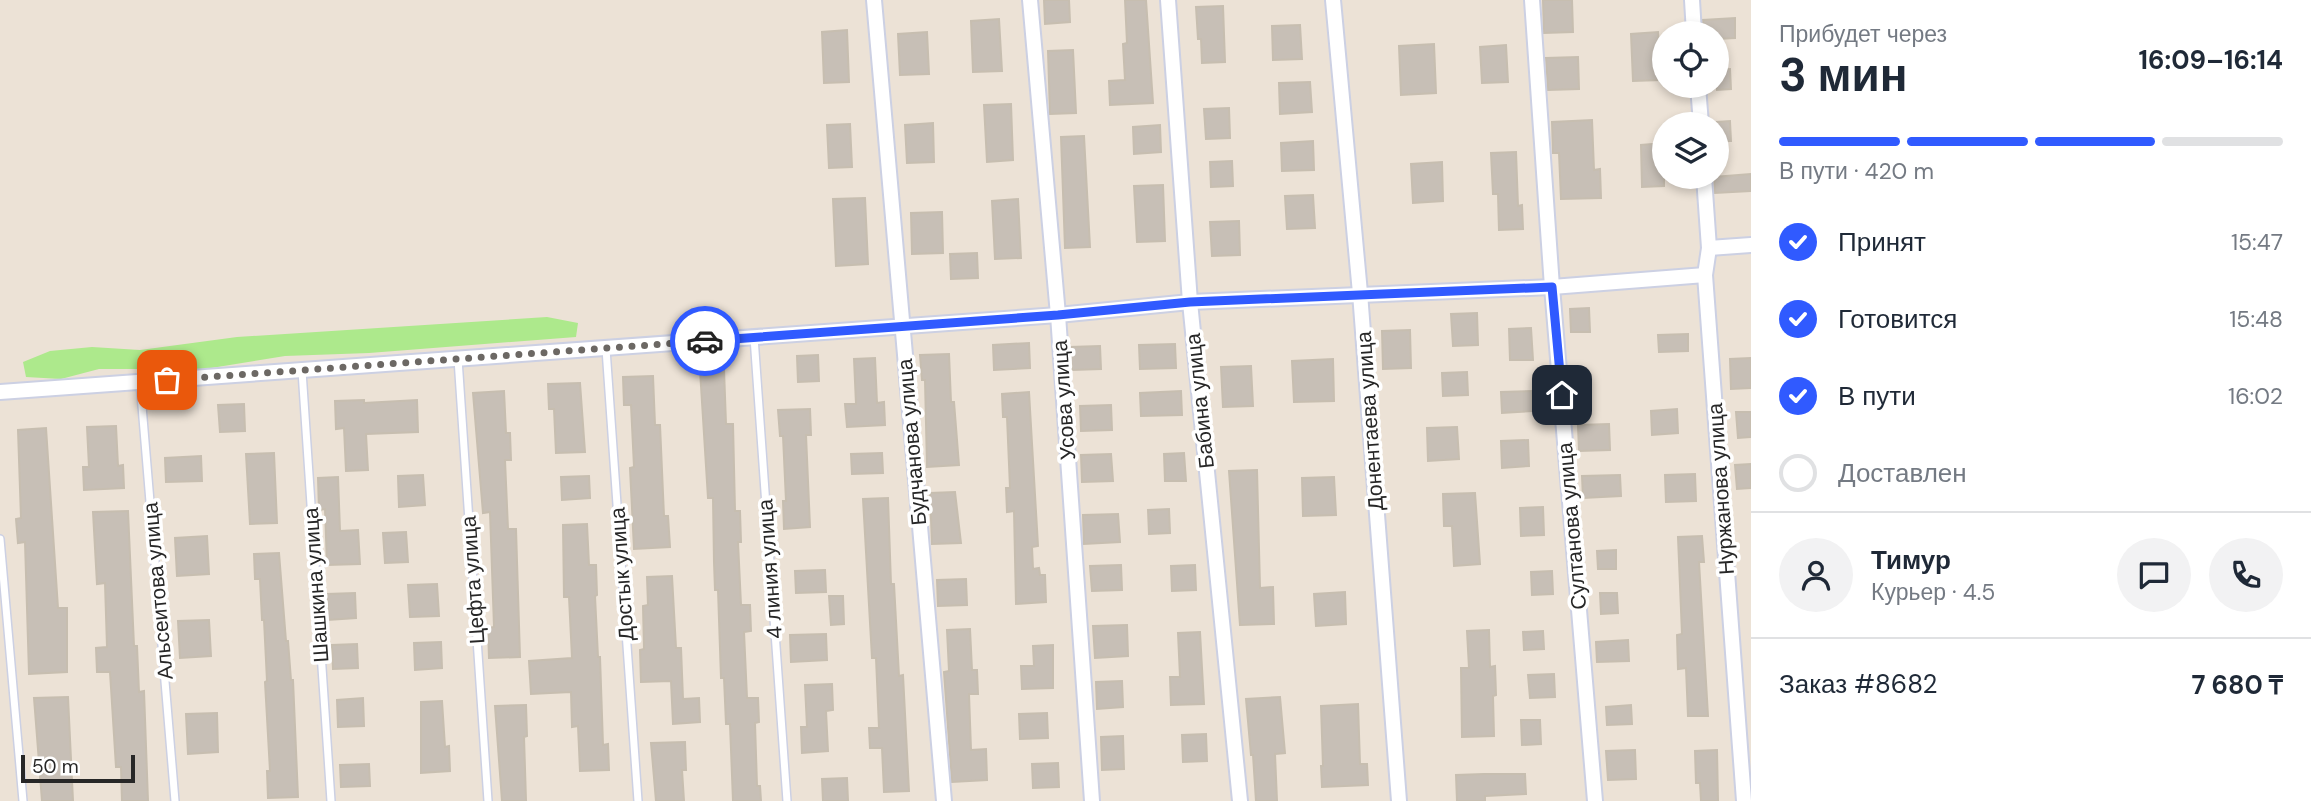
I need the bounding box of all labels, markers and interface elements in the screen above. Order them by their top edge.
text: Прибудет через [1779,19,1947,49]
map controls [1652,21,1729,189]
button: locate [1652,21,1729,98]
text: 16:09–16:14 [2139,43,2283,77]
text: 3 мин [1779,45,1908,105]
button: layers [1652,112,1729,189]
text: В пути · 420 m [1779,156,1934,186]
icon: check [1779,223,1817,261]
text: Принят [1838,225,1926,259]
text: 15:47 [2231,227,2283,257]
icon: check [1779,300,1817,338]
text: Готовится [1838,302,1957,336]
text: 15:48 [2229,304,2283,334]
courier [670,306,740,376]
icon: car [686,322,724,360]
street label: Донентаева улица [1350,330,1390,512]
street label: Бабина улица [1179,332,1221,470]
street label: Усова улица [1046,339,1082,461]
pin [137,350,197,410]
street label: Будчанова улица [891,357,933,527]
icon: bag [148,361,186,399]
pin [1532,365,1592,425]
icon: home [1543,376,1581,414]
icon: check [1779,377,1817,415]
text: В пути [1838,379,1916,413]
text: 16:02 [2228,381,2283,411]
street label: Нуржанова улица [1701,402,1741,576]
street label: Султанова улица [1551,441,1593,611]
text: Доставлен [1838,456,1967,490]
street label: 4 линия улица [751,498,789,640]
street label: Альсеитова улица [136,501,180,681]
street label: Шашкина улица [297,506,335,663]
street label: Достык улица [603,506,641,642]
street label: Цефта улица [455,515,491,645]
button: person [1779,538,1853,612]
button: chat [2117,538,2191,612]
button: phone [2209,538,2283,612]
text: Тимур [1871,543,1951,577]
text: Курьер · 4.5 [1871,577,1995,607]
text: Заказ #8682 [1779,667,1938,701]
text: 7 680 ₸ [2191,668,2283,702]
scale bar [21,752,135,784]
text: 50 m [32,754,79,779]

